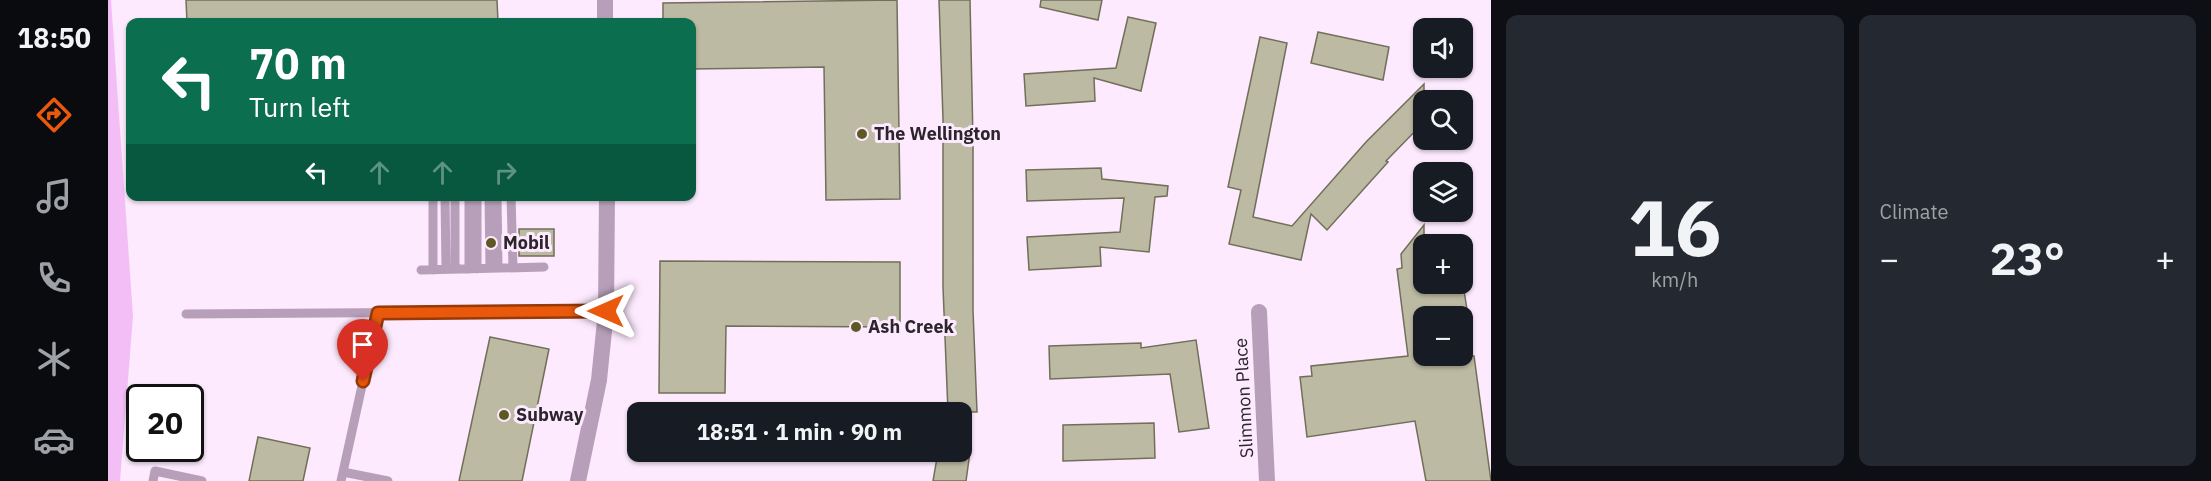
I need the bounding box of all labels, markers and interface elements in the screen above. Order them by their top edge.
map controls [1413,18,1473,366]
button: sound [1413,18,1473,78]
text: 18:50 [17,20,91,55]
text: 70 m [249,36,347,91]
icon: left [150,42,228,120]
text: Turn left [249,89,350,124]
button: search [1413,90,1473,150]
icon: directions [33,94,75,136]
place label: The Wellington [874,122,1001,145]
marker: The Wellington [855,127,869,141]
icon: left [300,156,333,189]
icon: ahead [363,156,396,189]
icon: ahead [426,156,459,189]
icon: right [489,156,522,189]
button: layers [1413,162,1473,222]
icon: music [33,175,75,217]
text: 16 [1628,176,1722,277]
text: Climate [1880,198,1948,225]
text: 23° [1990,229,2065,287]
place label: Mobil [503,231,550,254]
button: + [1413,234,1473,294]
marker: Mobil [484,236,498,250]
text: − [1880,237,1899,280]
text: + [2155,237,2175,280]
icon: phone [33,257,75,299]
text: km/h [1651,266,1698,293]
position arrow [574,279,638,343]
button: − [1413,306,1473,366]
place label: Ash Creek [868,315,955,338]
pin [337,319,388,381]
marker: Ash Creek [849,320,863,334]
icon: arrive [346,328,379,361]
street label: Slimmon Place [1229,337,1258,459]
icon: climate [33,338,75,380]
speed limit sign: 20 [126,384,204,462]
place label: Subway [516,403,584,426]
marker: Subway [497,408,511,422]
text: 18:51 · 1 min · 90 m [697,417,902,446]
icon: car [33,419,75,461]

